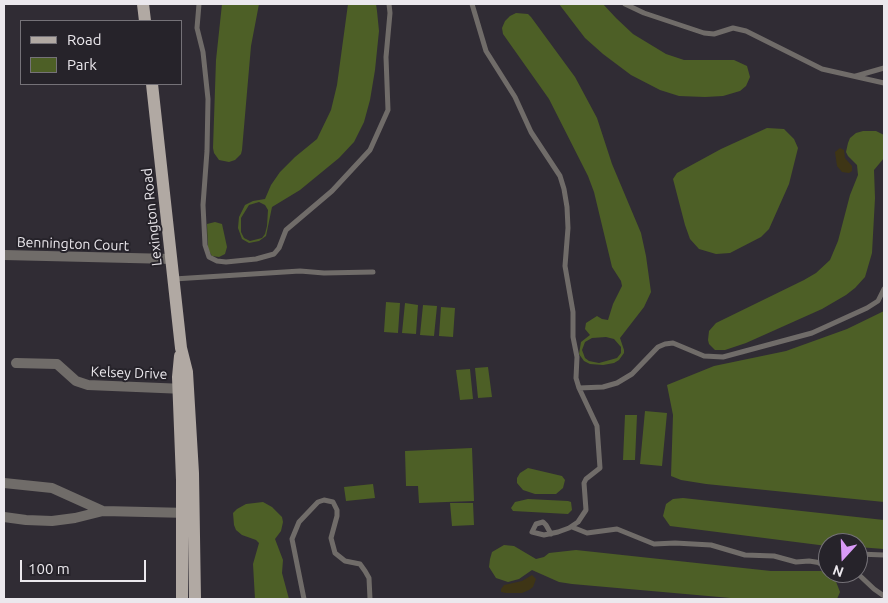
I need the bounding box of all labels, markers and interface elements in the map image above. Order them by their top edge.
legend [20,20,182,85]
text: Road [67,31,102,48]
text: Park [67,56,97,73]
street label: Lexington Road [138,167,166,267]
street label: Bennington Court [17,234,129,254]
street label: Kelsey Drive [90,363,168,383]
north arrow [818,533,868,583]
scale bar [22,550,149,582]
text: 100 m [28,560,70,577]
text: N [831,562,846,580]

